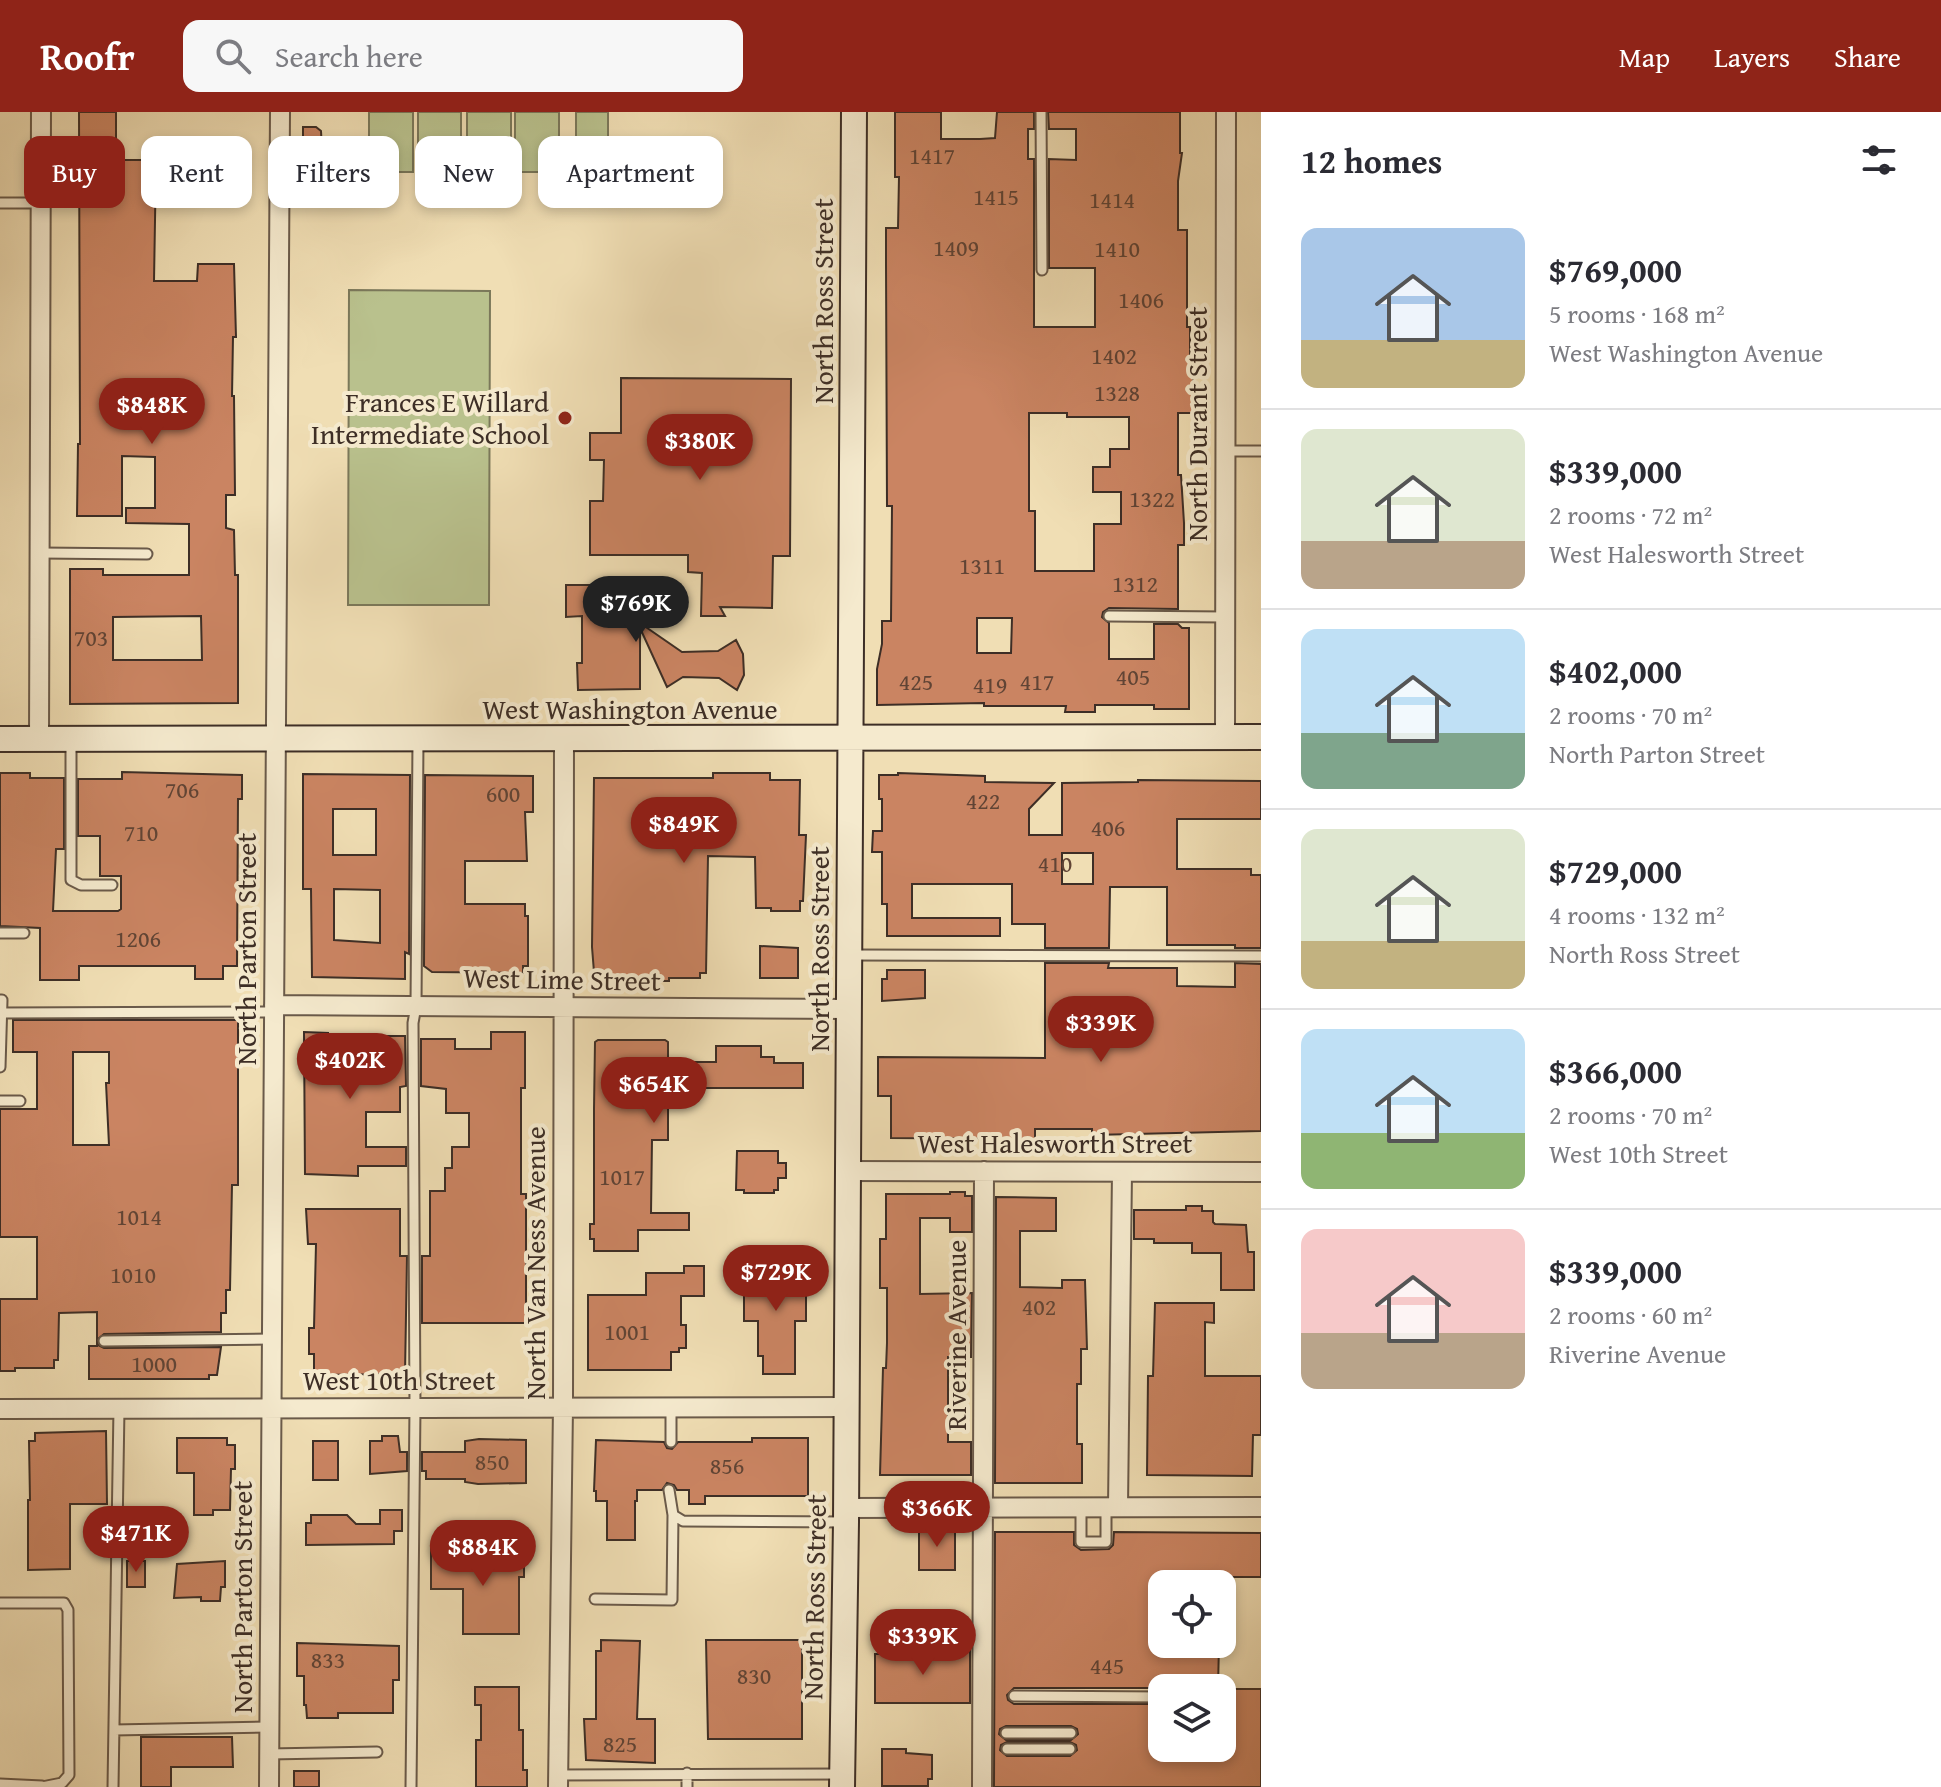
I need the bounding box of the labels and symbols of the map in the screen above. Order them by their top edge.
house number: 1417 [909,138,955,173]
house number: 1415 [973,179,1019,214]
house number: 1414 [1089,182,1135,217]
street label: North Ross Street [802,198,843,404]
house number: 1409 [933,230,979,265]
house number: 1410 [1094,231,1140,266]
house number: 1406 [1118,282,1164,317]
street label: North Durant Street [1176,306,1217,542]
house number: 1402 [1091,338,1137,373]
house number: 1328 [1094,375,1140,410]
pin: $848K [96,378,208,446]
place label: Frances E Willard Intermediate School [311,381,549,454]
marker: Frances E Willard Intermediate School [556,409,574,427]
pin: $380K [644,414,756,482]
house number: 1322 [1129,481,1175,516]
house number: 1311 [959,548,1005,583]
house number: 1312 [1112,566,1158,601]
pin: $769K [580,576,692,644]
house number: 703 [74,620,108,655]
house number: 405 [1116,659,1150,694]
house number: 425 [899,664,933,699]
house number: 417 [1020,664,1054,699]
house number: 419 [973,667,1007,702]
street label: West Washington Avenue [482,688,778,729]
house number: 706 [165,772,199,807]
house number: 600 [486,776,520,811]
house number: 422 [966,783,1000,818]
pin: $849K [628,797,740,865]
house number: 406 [1091,810,1125,845]
house number: 710 [124,815,158,850]
street label: North Parton Street [225,833,266,1065]
street label: North Ross Street [798,846,839,1052]
house number: 410 [1038,846,1072,881]
house number: 1206 [115,921,161,956]
street label: West Lime Street [463,956,661,1001]
pin: $339K [1045,996,1157,1064]
pin: $402K [294,1033,406,1101]
pin: $654K [598,1057,710,1125]
street label: West Halesworth Street [918,1122,1193,1163]
street label: North Van Ness Avenue [514,1126,555,1400]
house number: 1017 [599,1159,645,1194]
house number: 1014 [116,1199,162,1234]
street label: Riverine Avenue [935,1240,976,1430]
pin: $729K [720,1245,832,1313]
house number: 1010 [110,1257,156,1292]
house number: 402 [1022,1289,1056,1324]
house number: 1001 [604,1314,650,1349]
house number: 1000 [131,1346,177,1381]
street label: West 10th Street [303,1359,495,1400]
house number: 850 [475,1444,509,1479]
house number: 856 [710,1448,744,1483]
street label: North Parton Street [221,1481,262,1713]
pin: $366K [881,1481,993,1549]
street label: North Ross Street [791,1494,836,1700]
pin: $471K [80,1506,192,1574]
pin: $884K [427,1520,539,1588]
pin: $339K [867,1609,979,1677]
house number: 833 [311,1642,345,1677]
house number: 445 [1090,1648,1124,1683]
house number: 830 [737,1658,771,1693]
house number: 825 [603,1726,637,1761]

